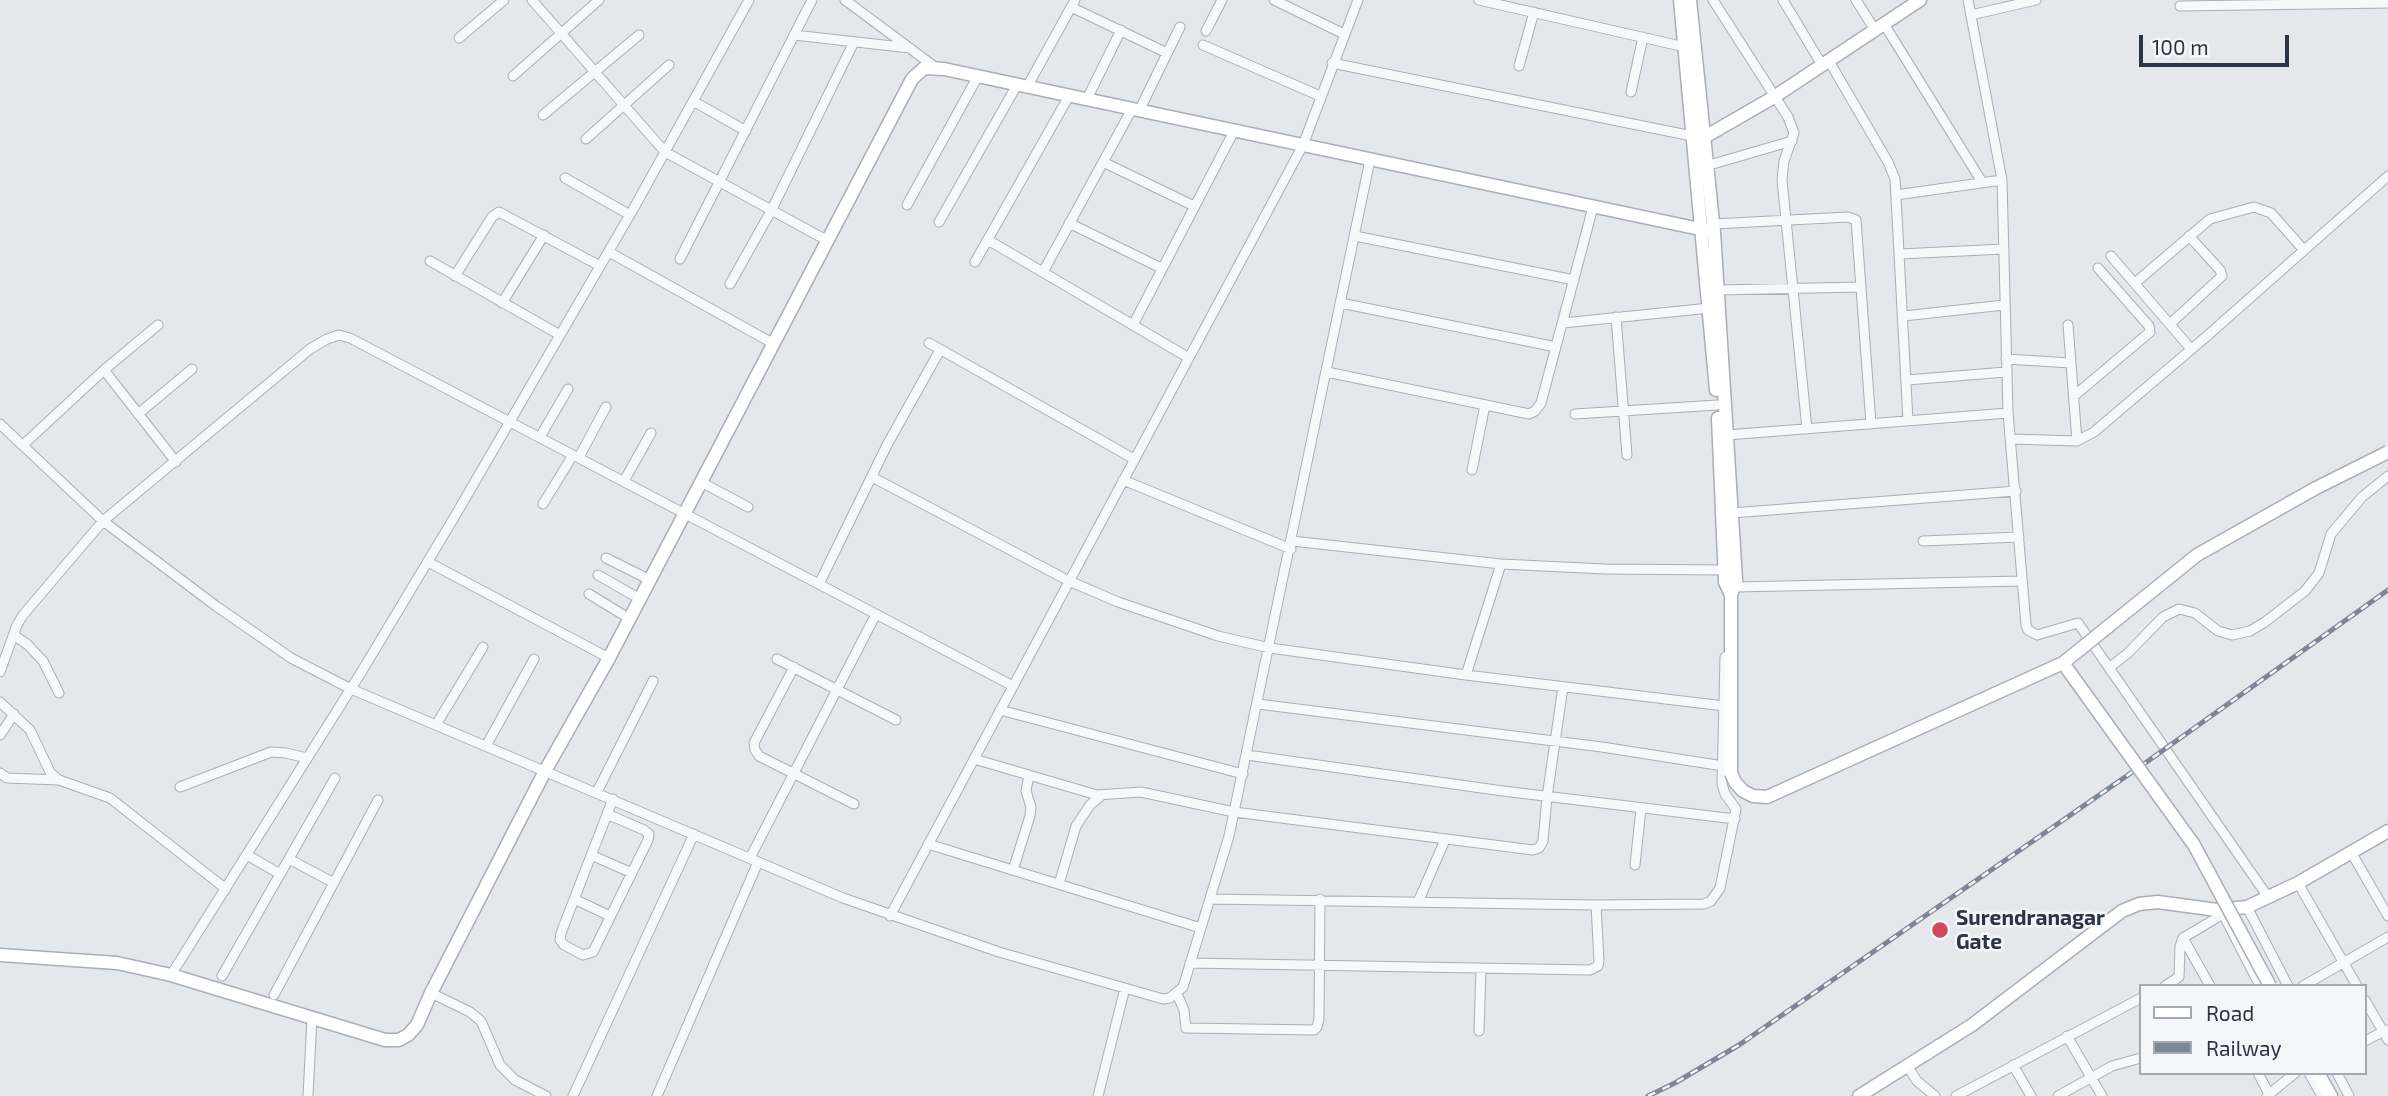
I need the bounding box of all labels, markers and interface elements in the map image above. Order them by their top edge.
scale bar [2143,21,2294,65]
text: 100 m [2152,34,2209,59]
place label: Surendranagar Gate [1956,905,2105,955]
marker: Surendranagar Gate [1930,920,1950,940]
legend [2140,984,2367,1075]
text: Road [2206,1000,2254,1025]
text: Railway [2206,1035,2282,1060]

